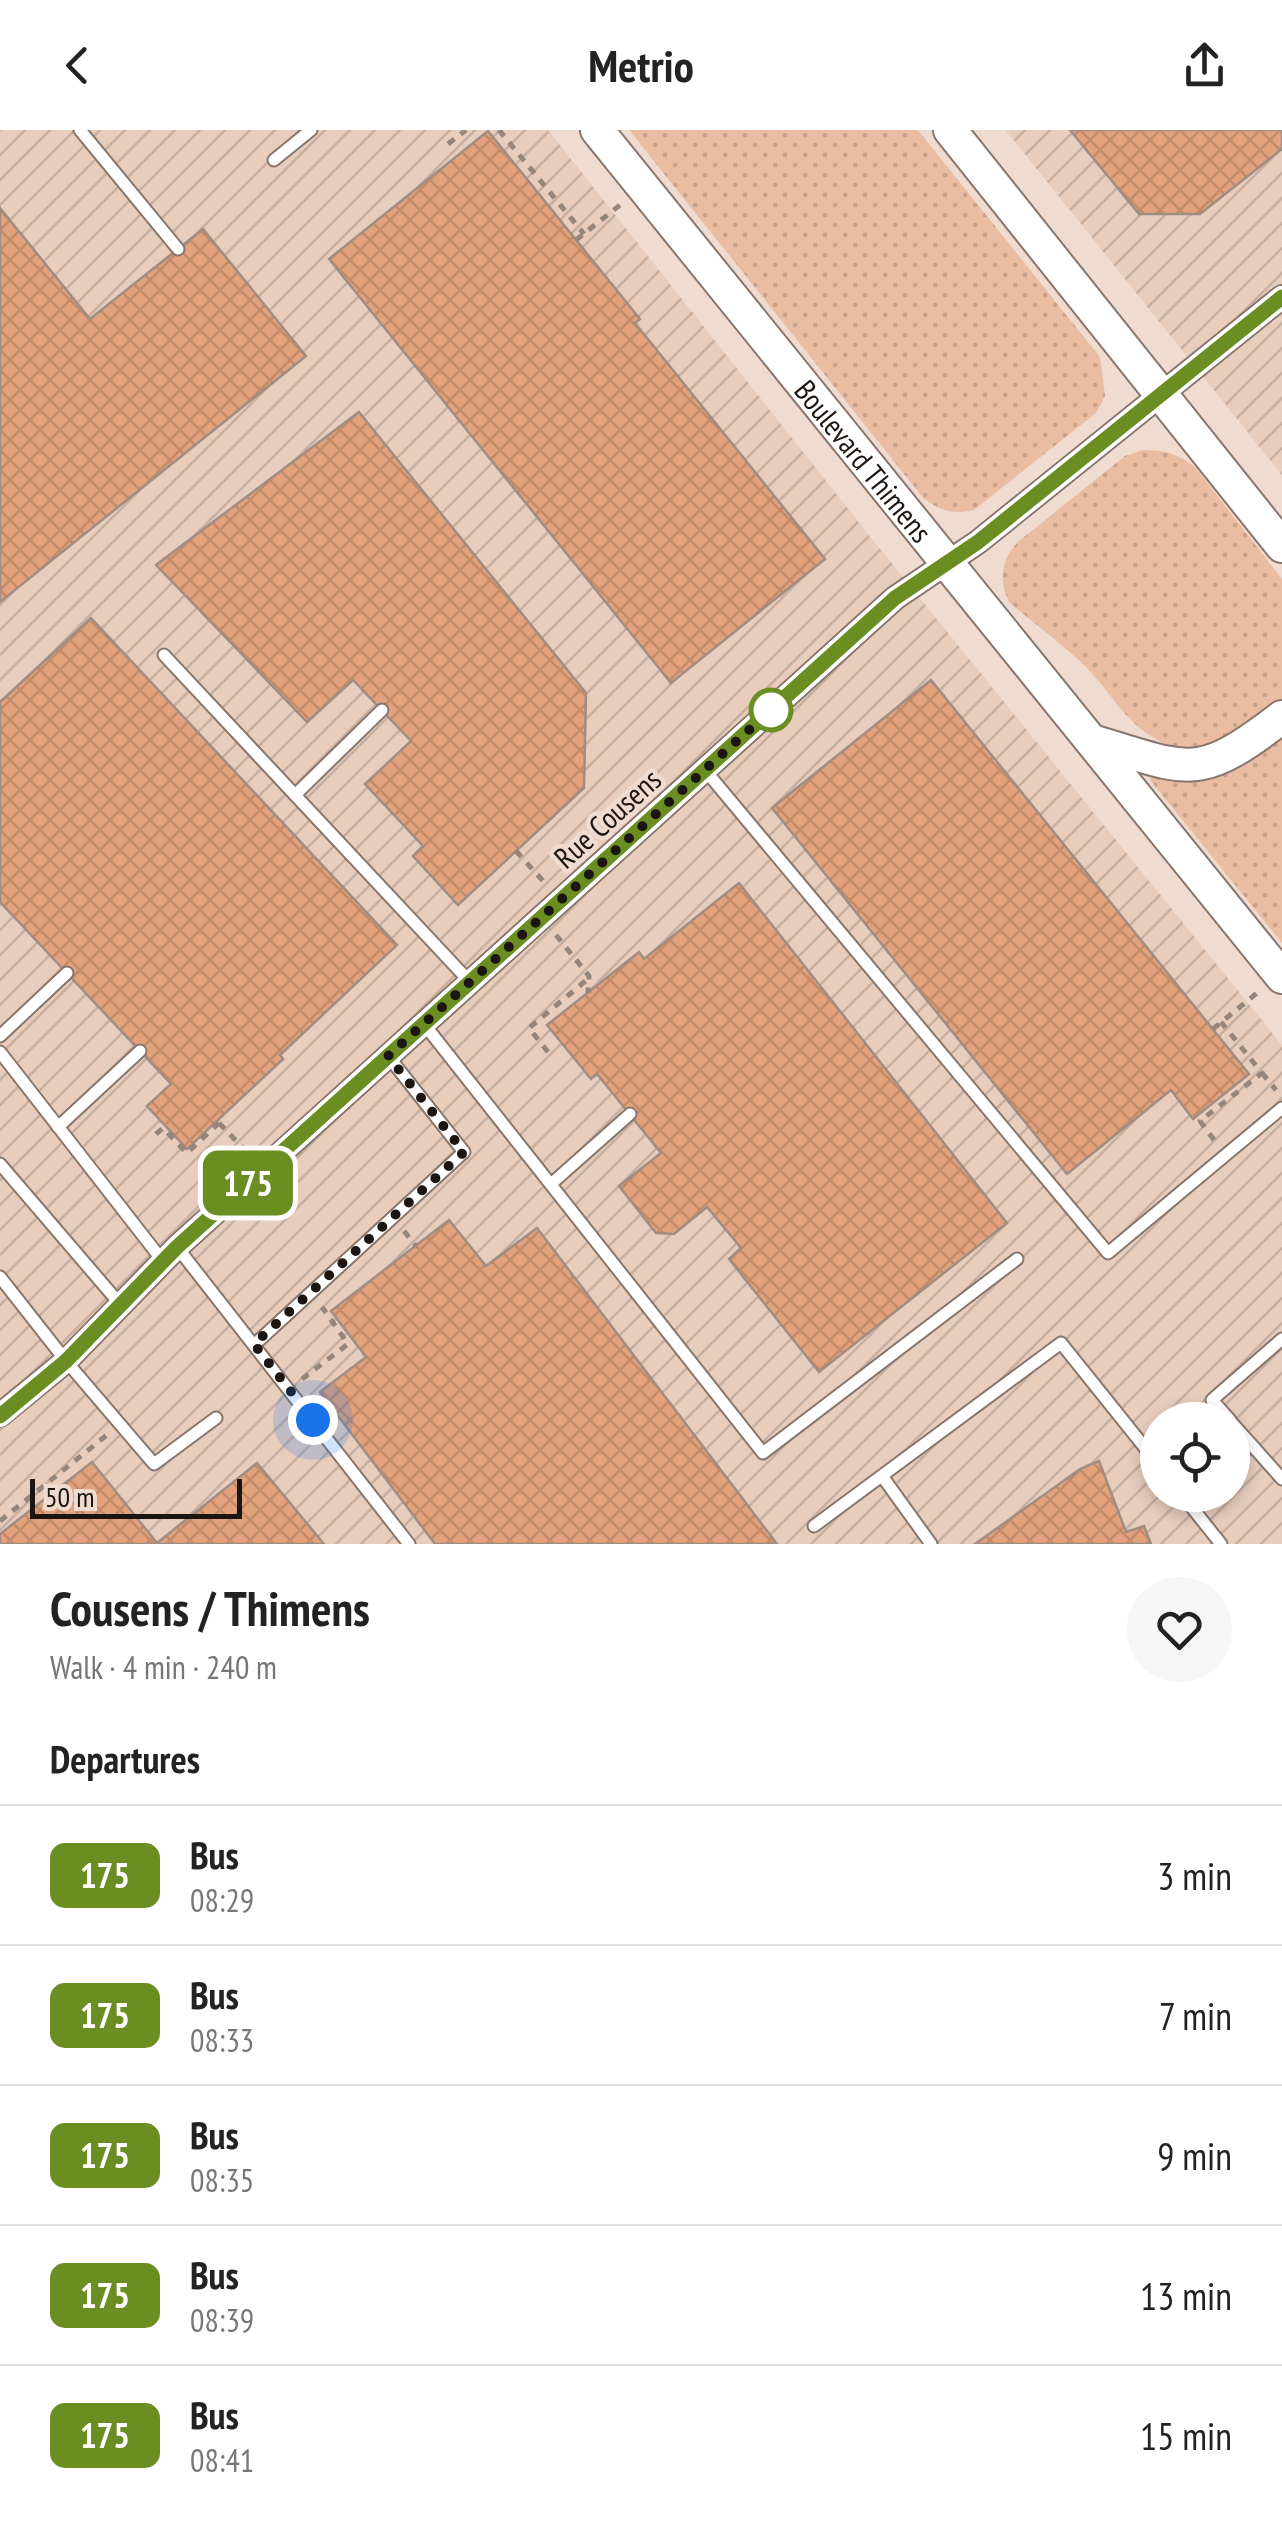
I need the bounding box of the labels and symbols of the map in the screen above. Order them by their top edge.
street label: Boulevard Thimens [787,371,942,550]
unlabelled marker [750,689,792,731]
street label: Rue Cousens [545,760,669,876]
line badge: 175 [190,1150,306,1216]
your location [288,1395,338,1445]
scale bar [30,1474,242,1518]

